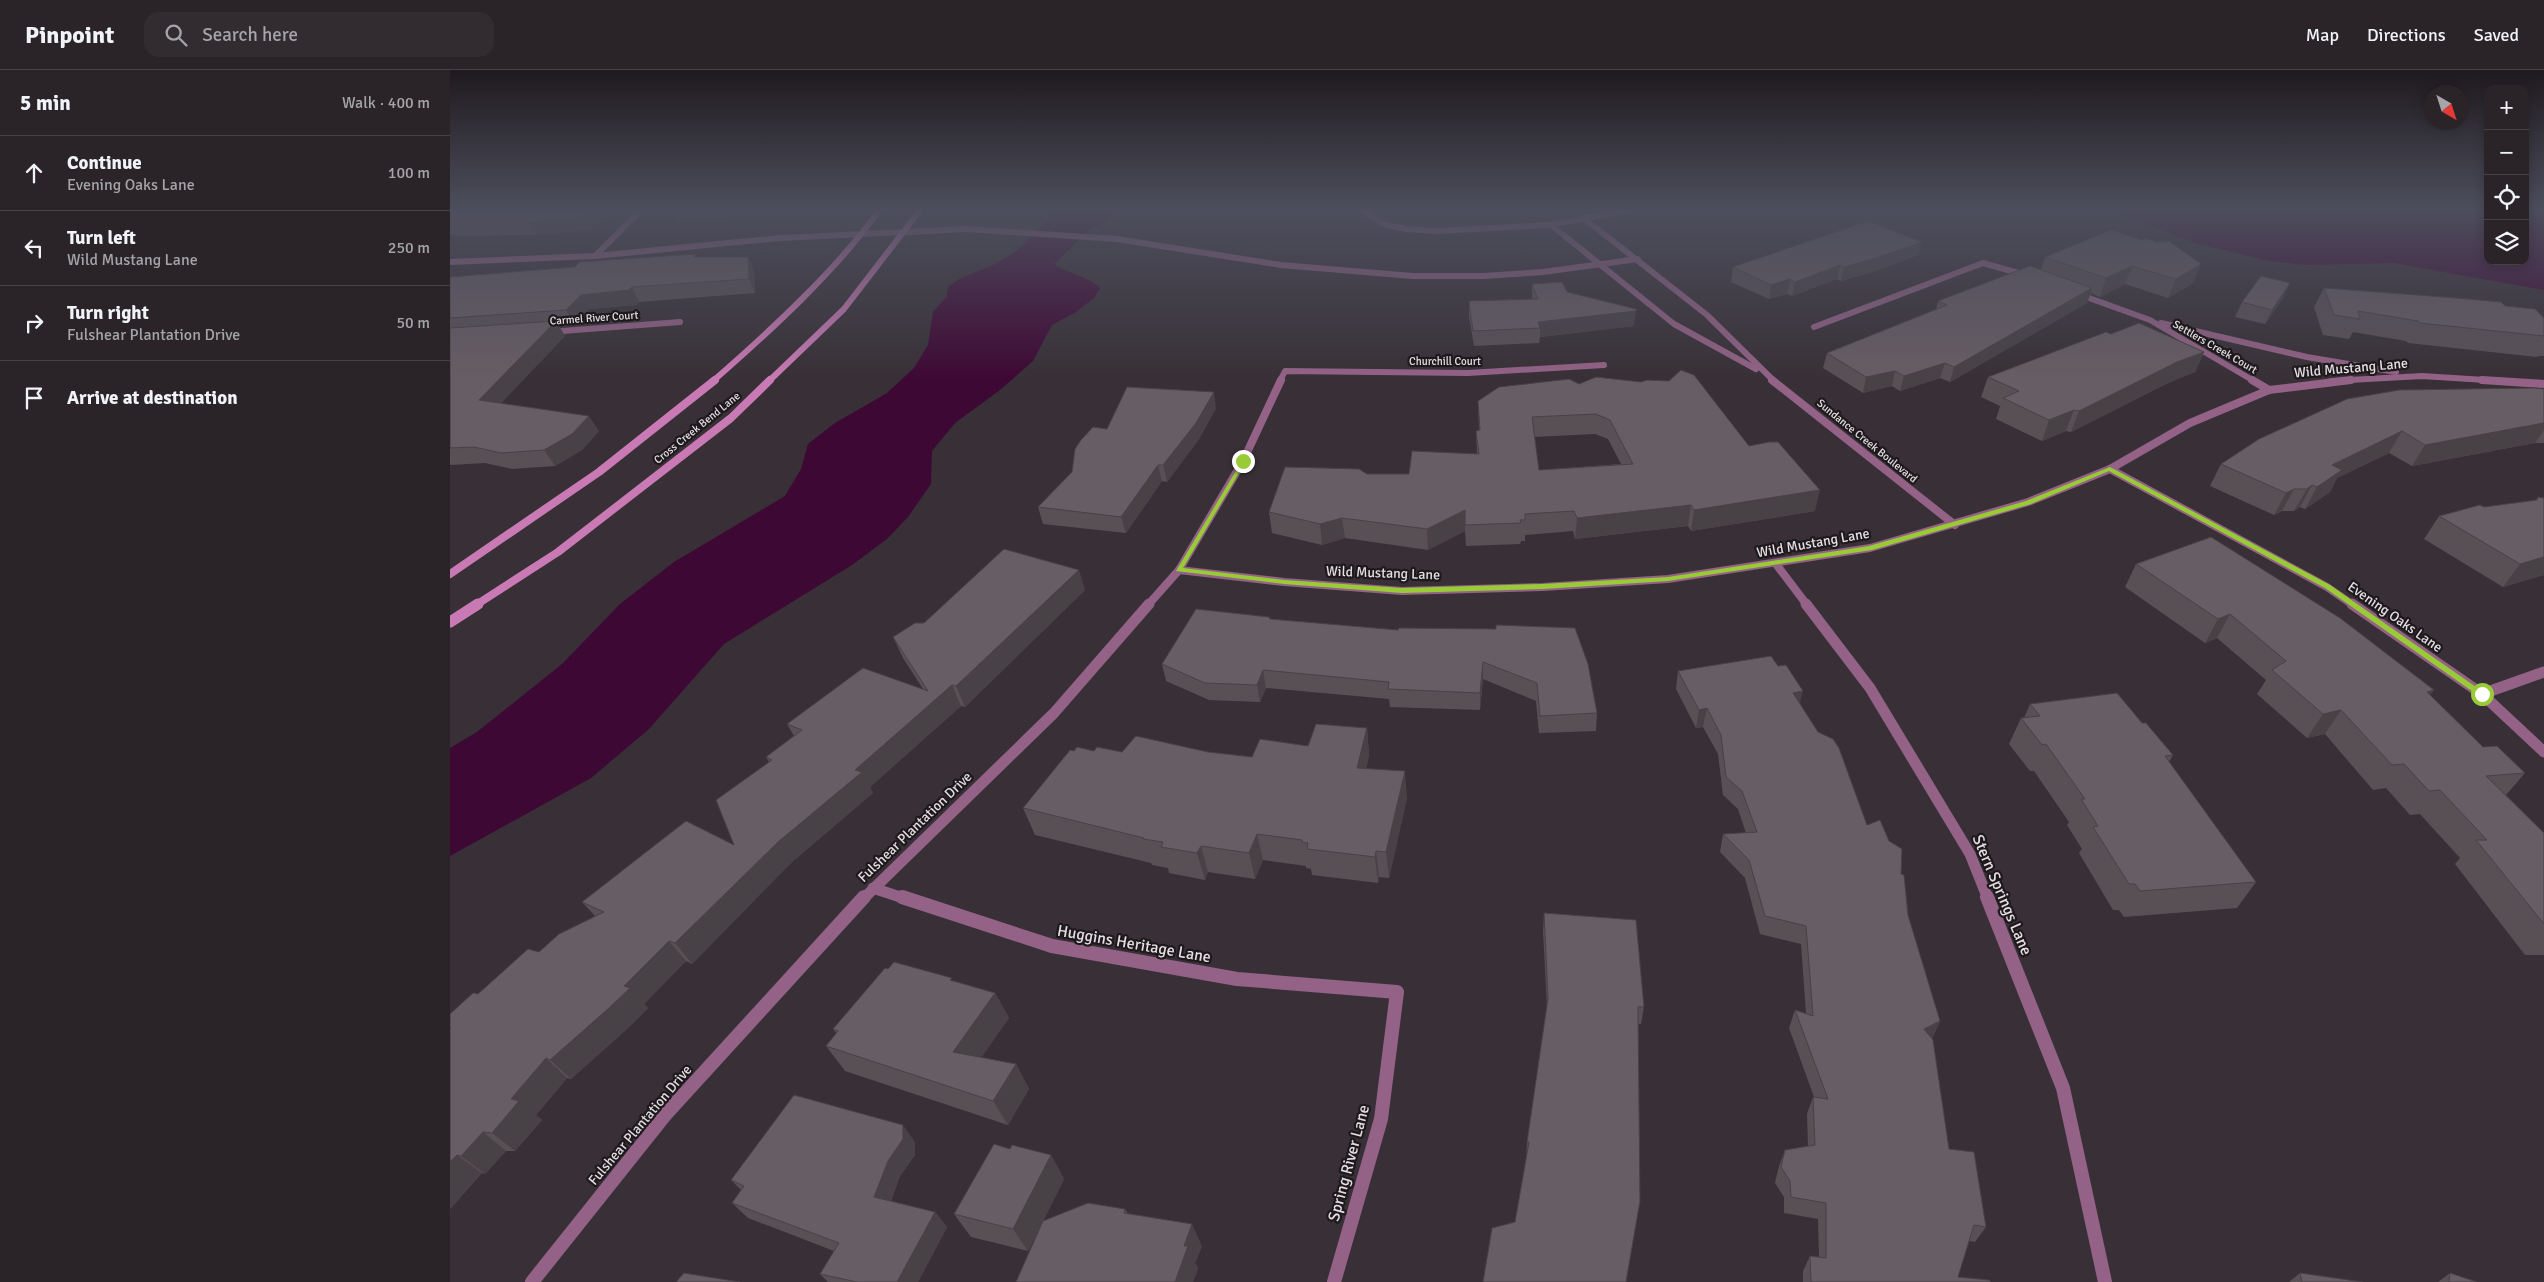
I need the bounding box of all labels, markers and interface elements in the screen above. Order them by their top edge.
search box [144,12,494,57]
text: Pinpoint [25,20,114,50]
icon: search [162,21,190,49]
text: Search here [202,23,298,47]
text: Map [2306,24,2339,46]
text: Directions [2367,24,2446,46]
text: Saved [2474,24,2519,46]
north arrow [2424,85,2469,130]
map controls [2484,85,2529,265]
button: + [2484,85,2529,130]
text: 5 min [20,90,71,116]
text: Walk · 400 m [342,93,430,113]
button: − [2484,130,2529,175]
text: Continue [67,151,142,175]
icon: ahead [20,159,48,187]
text: 100 m [388,163,430,183]
text: Evening Oaks Lane [67,175,195,195]
button: locate [2484,175,2529,220]
button: layers [2484,220,2529,265]
text: Turn left [67,226,136,250]
icon: left [20,234,48,262]
text: 250 m [388,238,430,258]
text: Wild Mustang Lane [67,250,198,270]
text: Turn right [67,301,149,325]
street label: Carmel River Court [549,308,639,328]
icon: right [20,309,48,337]
text: 50 m [396,313,430,333]
street label: Settlers Creek Court [2171,318,2260,376]
text: Fulshear Plantation Drive [67,325,240,345]
street label: Churchill Court [1409,355,1481,368]
street label: Wild Mustang Lane [2293,355,2409,381]
icon: arrive [20,384,48,412]
text: Arrive at destination [67,386,238,410]
street label: Cross Creek Bend Lane [651,389,743,467]
street label: Sundance Creek Boulevard [1814,397,1920,486]
route end [1232,450,1255,473]
street label: Wild Mustang Lane [1755,525,1871,561]
street label: Wild Mustang Lane [1326,563,1440,583]
street label: Evening Oaks Lane [2344,578,2446,656]
route start [2471,683,2494,706]
street label: Fulshear Plantation Drive [855,768,975,886]
street label: Stern Springs Lane [1968,832,2036,958]
street label: Huggins Heritage Lane [1056,921,1212,967]
street label: Fulshear Plantation Drive [585,1061,695,1189]
street label: Spring River Lane [1324,1103,1374,1223]

